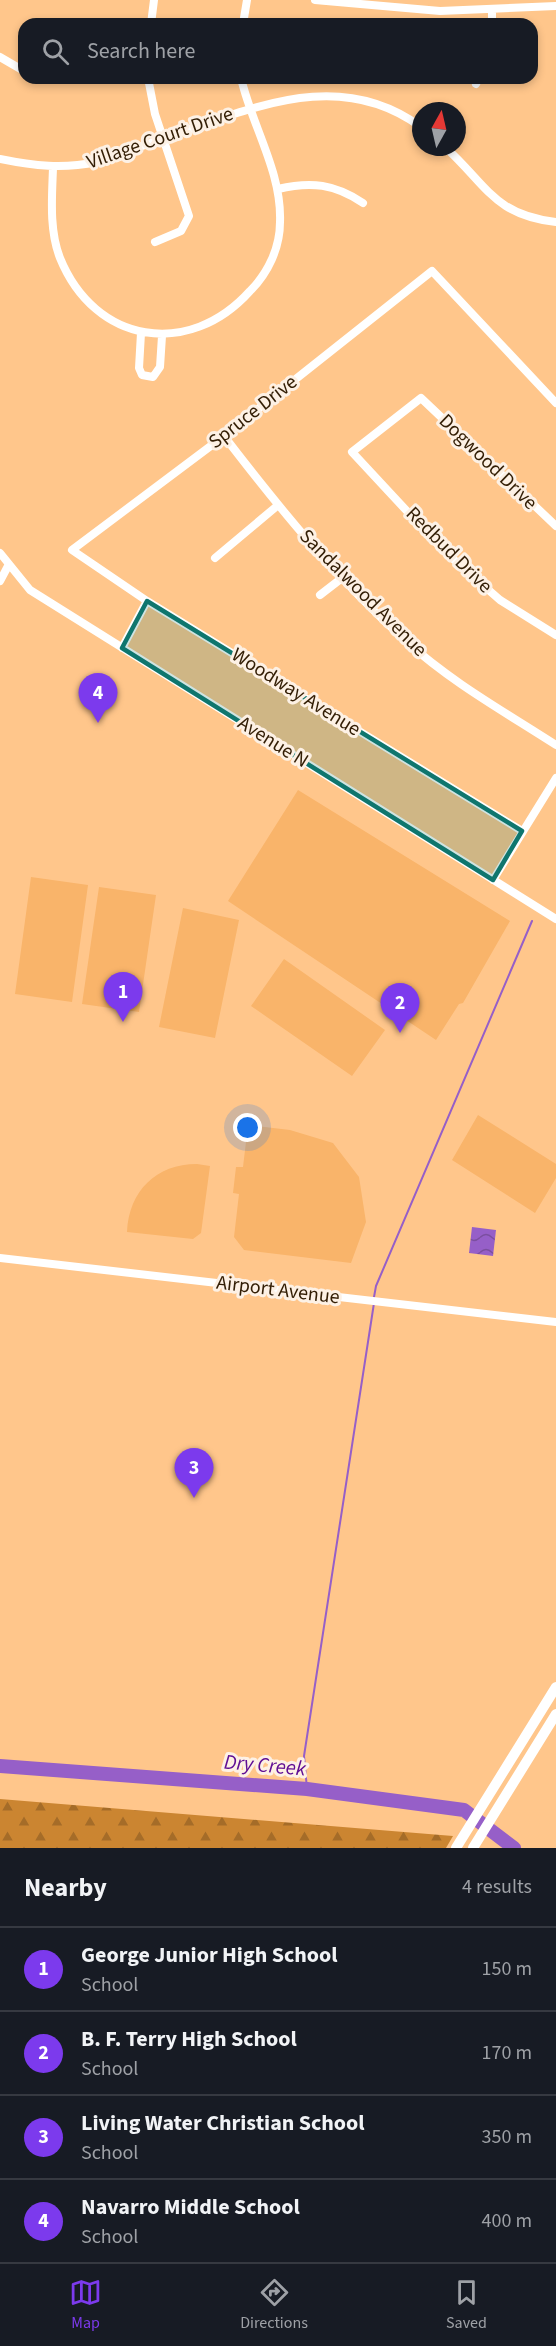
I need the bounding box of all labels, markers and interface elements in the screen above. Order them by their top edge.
search box [18,18,538,84]
icon: search [39,35,72,68]
text: Search here [87,35,195,67]
street label: Village Court Drive [83,100,237,176]
north arrow [412,102,466,156]
street label: Spruce Drive [203,368,303,456]
street label: Dogwood Drive [432,408,544,516]
street label: Redbud Drive [399,500,499,600]
street label: Sandalwood Avenue [293,523,433,663]
street label: Woodway Avenue [226,641,366,743]
pin: 4 [78,674,118,723]
street label: Avenue N [232,709,314,775]
pin: 1 [104,972,142,1022]
pin: 2 [380,984,420,1033]
your location [233,1113,262,1142]
street label: Airport Avenue [215,1269,341,1311]
pin: 3 [174,1448,214,1498]
water label: Dry Creek [223,1746,308,1784]
text: Nearby [24,1869,107,1906]
text: 4 results [462,1873,532,1901]
text: George Junior High School [81,1939,337,1971]
text: 1 [38,1955,49,1983]
text: 150 m [482,1955,532,1983]
text: School [81,1971,138,1999]
text: B. F. Terry High School [81,2023,297,2055]
text: 2 [38,2039,49,2067]
text: 170 m [482,2039,532,2067]
text: School [81,2055,138,2083]
text: Living Water Christian School [81,2107,365,2139]
text: 3 [38,2123,49,2151]
text: 350 m [482,2123,532,2151]
text: School [81,2139,138,2167]
text: Navarro Middle School [81,2191,300,2223]
text: 4 [38,2207,49,2235]
text: 400 m [482,2207,532,2235]
text: School [81,2223,138,2251]
tab: Map [69,2276,102,2334]
tab: Directions [240,2276,308,2334]
tab: Saved [446,2276,487,2334]

